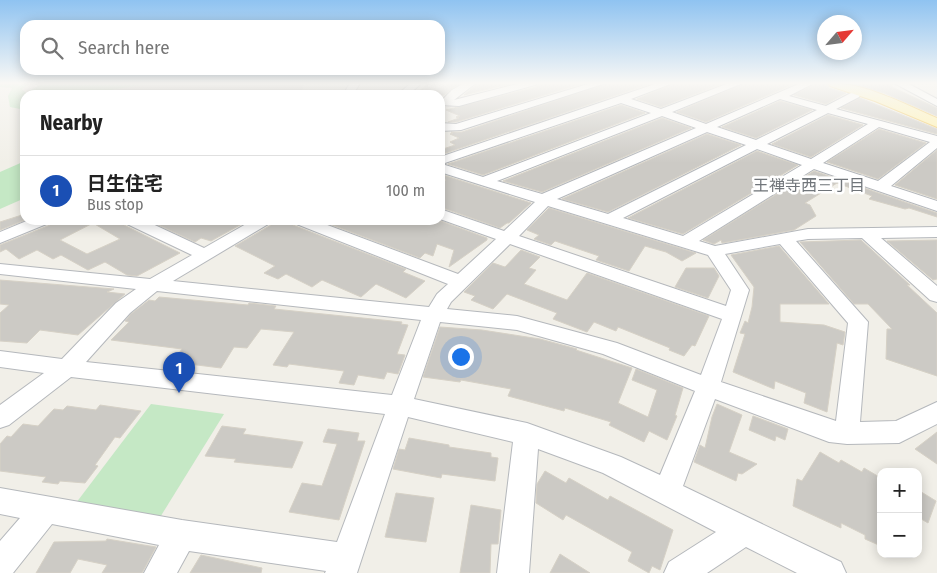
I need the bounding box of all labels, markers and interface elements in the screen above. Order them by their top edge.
north arrow [817,15,862,60]
search box [20,20,445,75]
icon: search [38,34,66,62]
text: Search here [78,36,170,59]
text: Nearby [40,110,102,136]
text: 日生住宅 [87,172,163,195]
district label: 王禅寺西三丁目 [753,176,865,195]
text: 1 [53,181,59,200]
text: 100 m [386,181,425,200]
text: Bus stop [87,195,143,214]
your location [448,344,474,370]
pin: 1 [163,352,195,393]
map controls [877,468,922,558]
button: + [877,468,922,513]
button: − [877,513,922,558]

